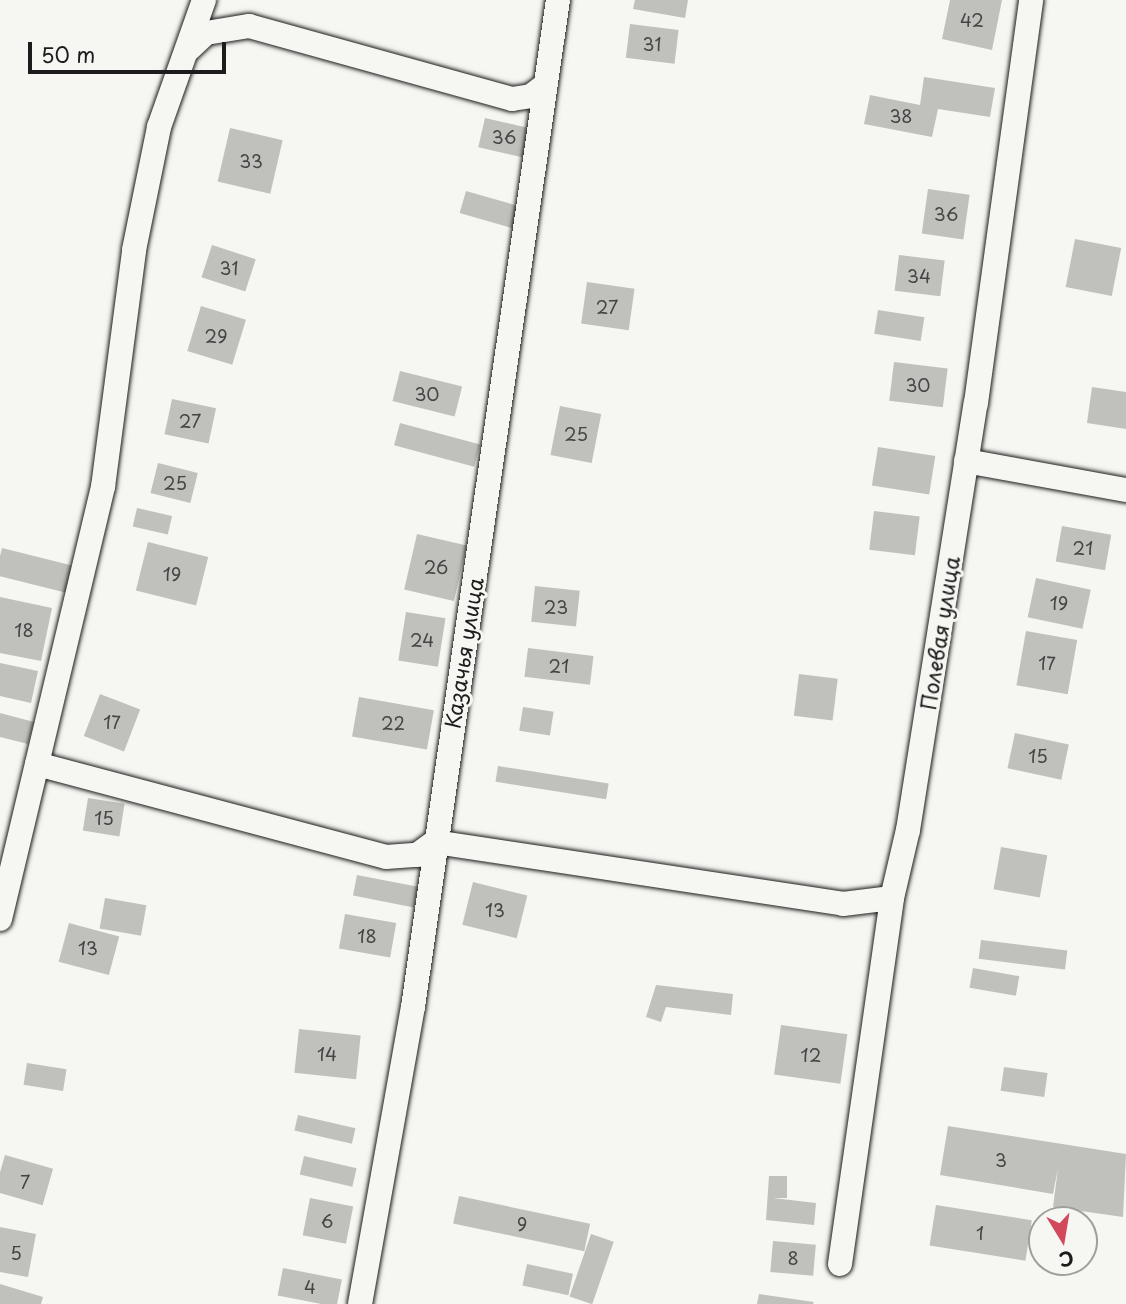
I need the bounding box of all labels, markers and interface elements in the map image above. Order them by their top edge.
house number: 42 [960,9,984,31]
scale bar [32,28,229,72]
house number: 31 [643,33,661,55]
text: 50 m [41,38,95,70]
house number: 38 [889,105,913,127]
house number: 36 [492,126,516,148]
house number: 33 [239,150,263,172]
house number: 36 [934,203,958,225]
house number: 31 [220,257,238,279]
house number: 34 [907,265,931,287]
house number: 27 [596,296,618,318]
house number: 29 [205,325,227,347]
house number: 30 [905,374,931,396]
house number: 30 [414,383,440,405]
house number: 27 [179,410,201,432]
house number: 25 [564,423,588,445]
house number: 25 [163,472,187,494]
house number: 21 [1073,537,1093,559]
street label: Полевая улица [914,554,964,712]
house number: 26 [424,556,448,578]
house number: 19 [163,563,181,585]
street label: Казачья улица [439,575,487,731]
house number: 19 [1050,592,1068,614]
house number: 23 [544,596,568,618]
house number: 18 [14,619,34,641]
house number: 24 [410,629,434,651]
house number: 17 [1038,652,1056,674]
house number: 21 [549,655,569,677]
house number: 17 [103,711,121,733]
house number: 22 [381,712,405,734]
house number: 15 [1028,745,1048,767]
house number: 15 [94,807,114,829]
house number: 13 [485,899,505,921]
house number: 18 [357,925,377,947]
house number: 13 [78,937,98,959]
house number: 14 [317,1043,337,1065]
house number: 12 [801,1044,821,1066]
house number: 3 [995,1149,1007,1171]
house number: 7 [20,1171,30,1193]
north arrow [1028,1206,1098,1276]
house number: 6 [321,1210,333,1232]
house number: 9 [517,1213,527,1235]
house number: 1 [976,1222,984,1244]
house number: 5 [10,1242,22,1264]
text: С [1057,1245,1076,1275]
house number: 8 [787,1247,799,1269]
house number: 4 [304,1276,316,1298]

